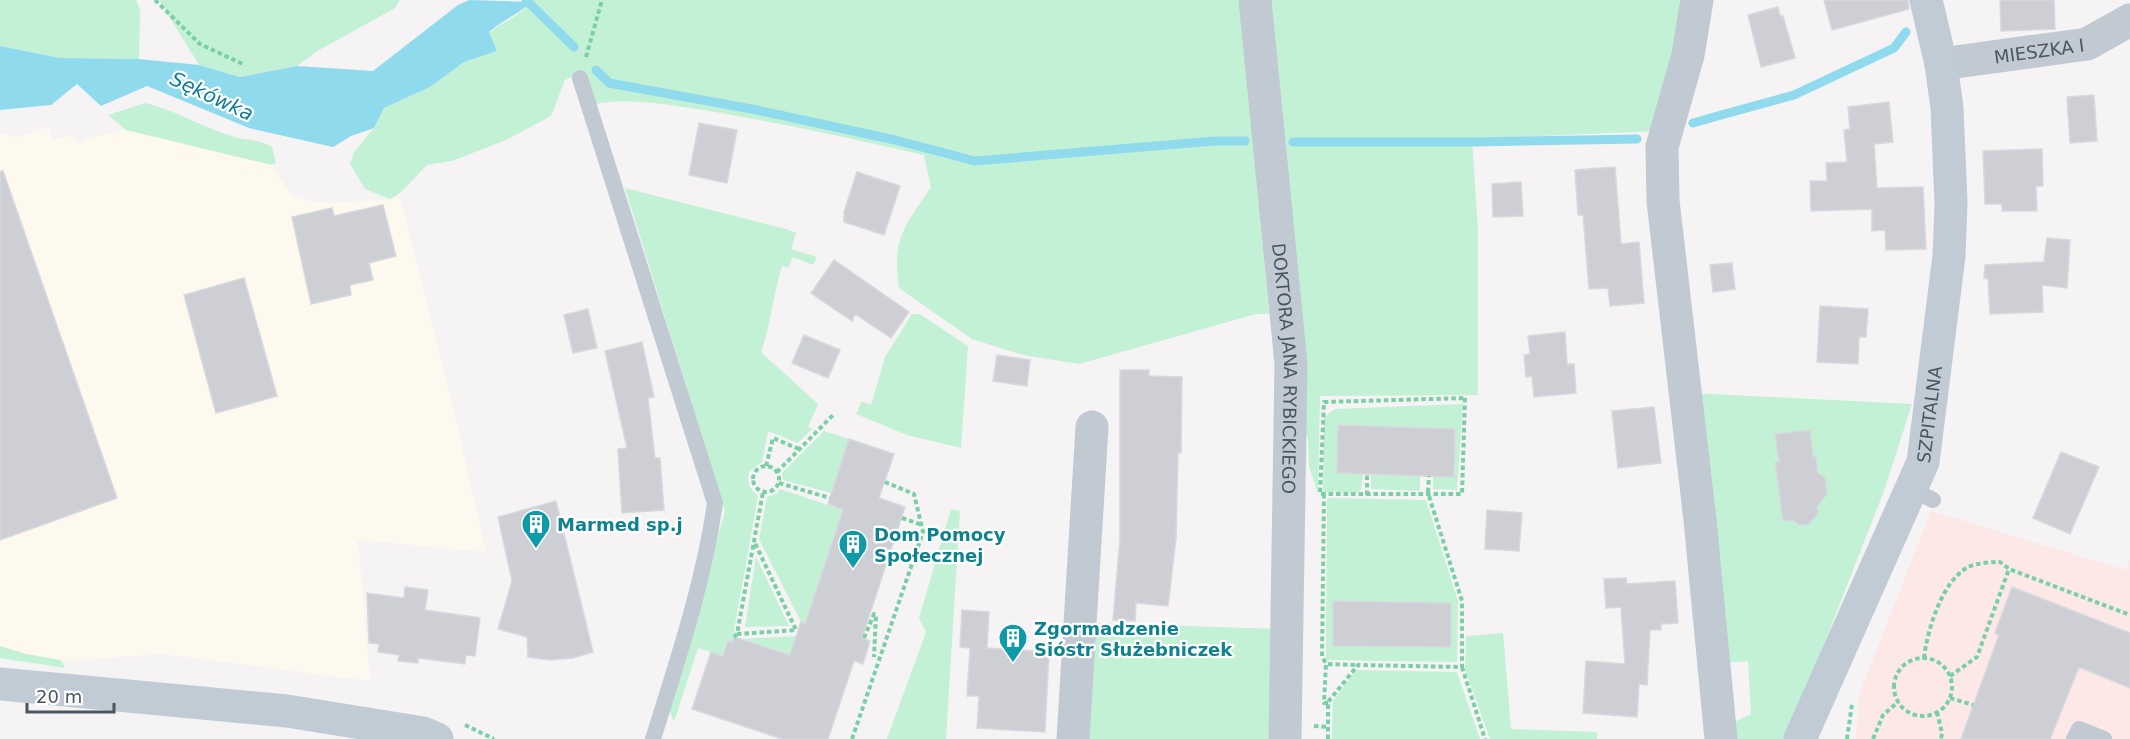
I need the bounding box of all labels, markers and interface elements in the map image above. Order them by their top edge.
street label: MIESZKA I [1993,34,2086,67]
water label: Sękówka [167,66,257,126]
street label: DOKTORA JANA RYBICKIEGO [1269,242,1302,494]
street label: SZPITALNA [1912,364,1946,464]
building icon: Marmed sp.j [520,508,552,550]
place label: Marmed sp.j [557,514,683,535]
place label: Dom Pomocy Społecznej [874,524,1006,566]
building icon: Dom Pomocy Społecznej [837,528,869,570]
place label: Zgormadzenie Sióstr Służebniczek [1034,618,1233,660]
building icon: Zgormadzenie Sióstr Służebniczek [997,622,1029,664]
scale bar [27,676,114,714]
text: 20 m [36,686,82,707]

